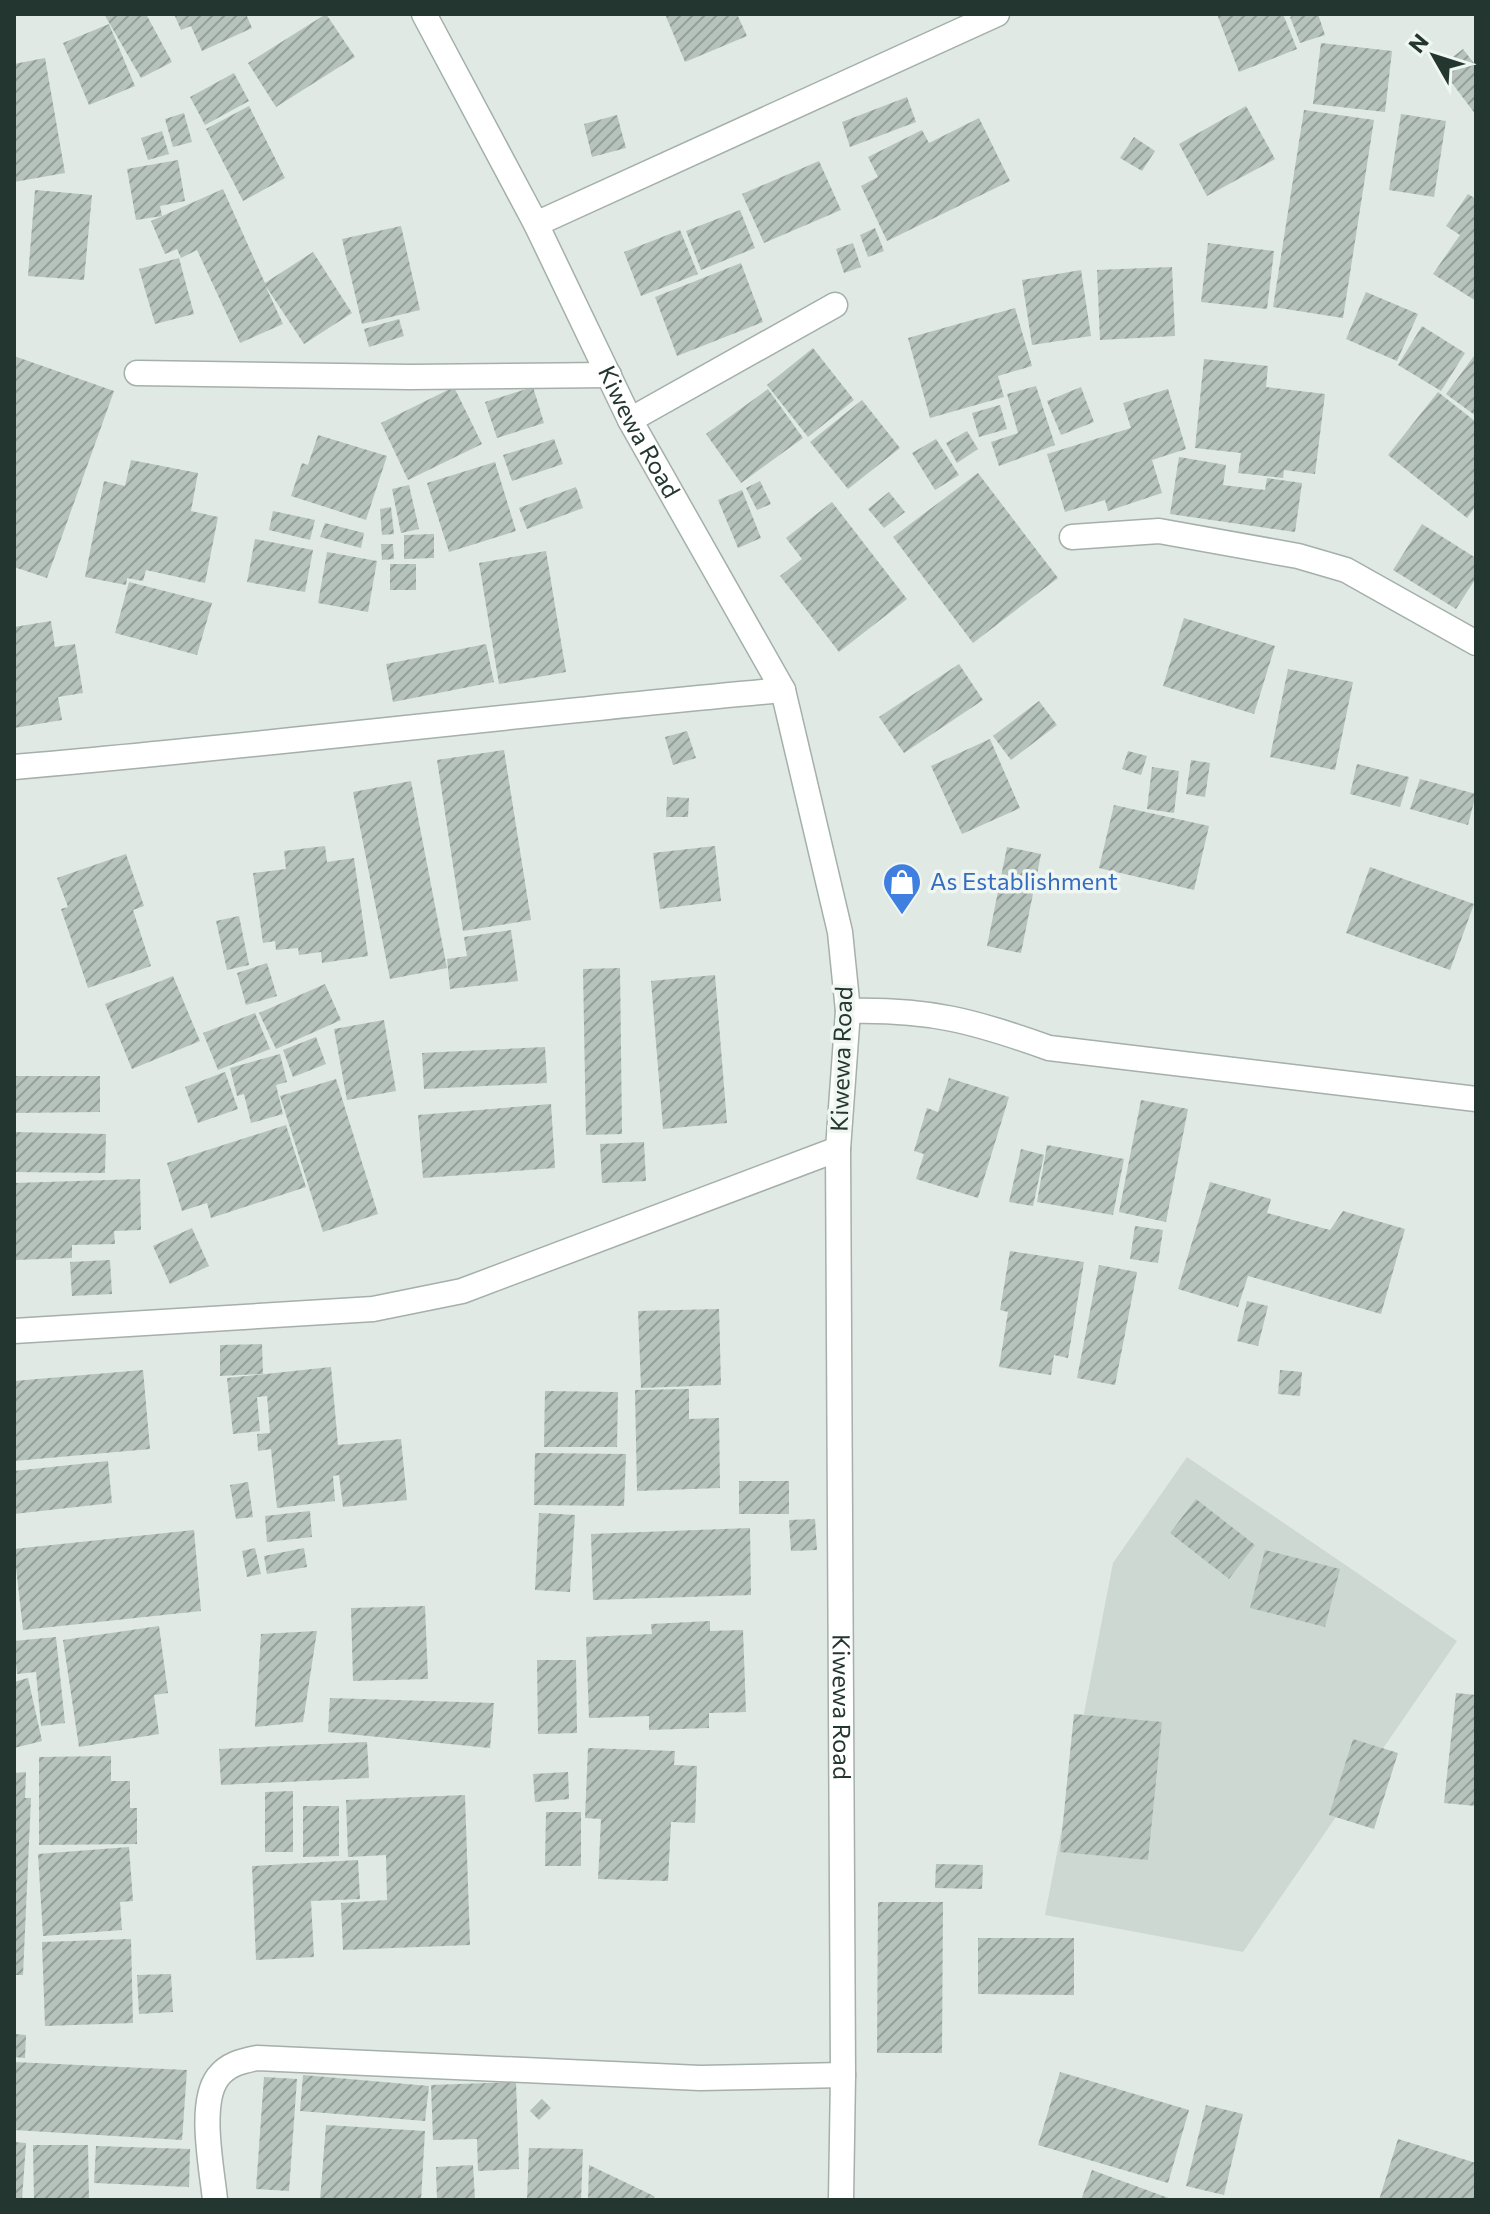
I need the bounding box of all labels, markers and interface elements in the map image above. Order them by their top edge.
north arrow [1394,16,1474,96]
text: N [1402,28,1434,58]
street label: Kiwewa Road [593,361,687,503]
shop icon: As Establishment [881,861,923,916]
place label: As Establishment [930,866,1118,895]
street label: Kiwewa Road [823,986,858,1132]
street label: Kiwewa Road [828,1634,857,1780]

